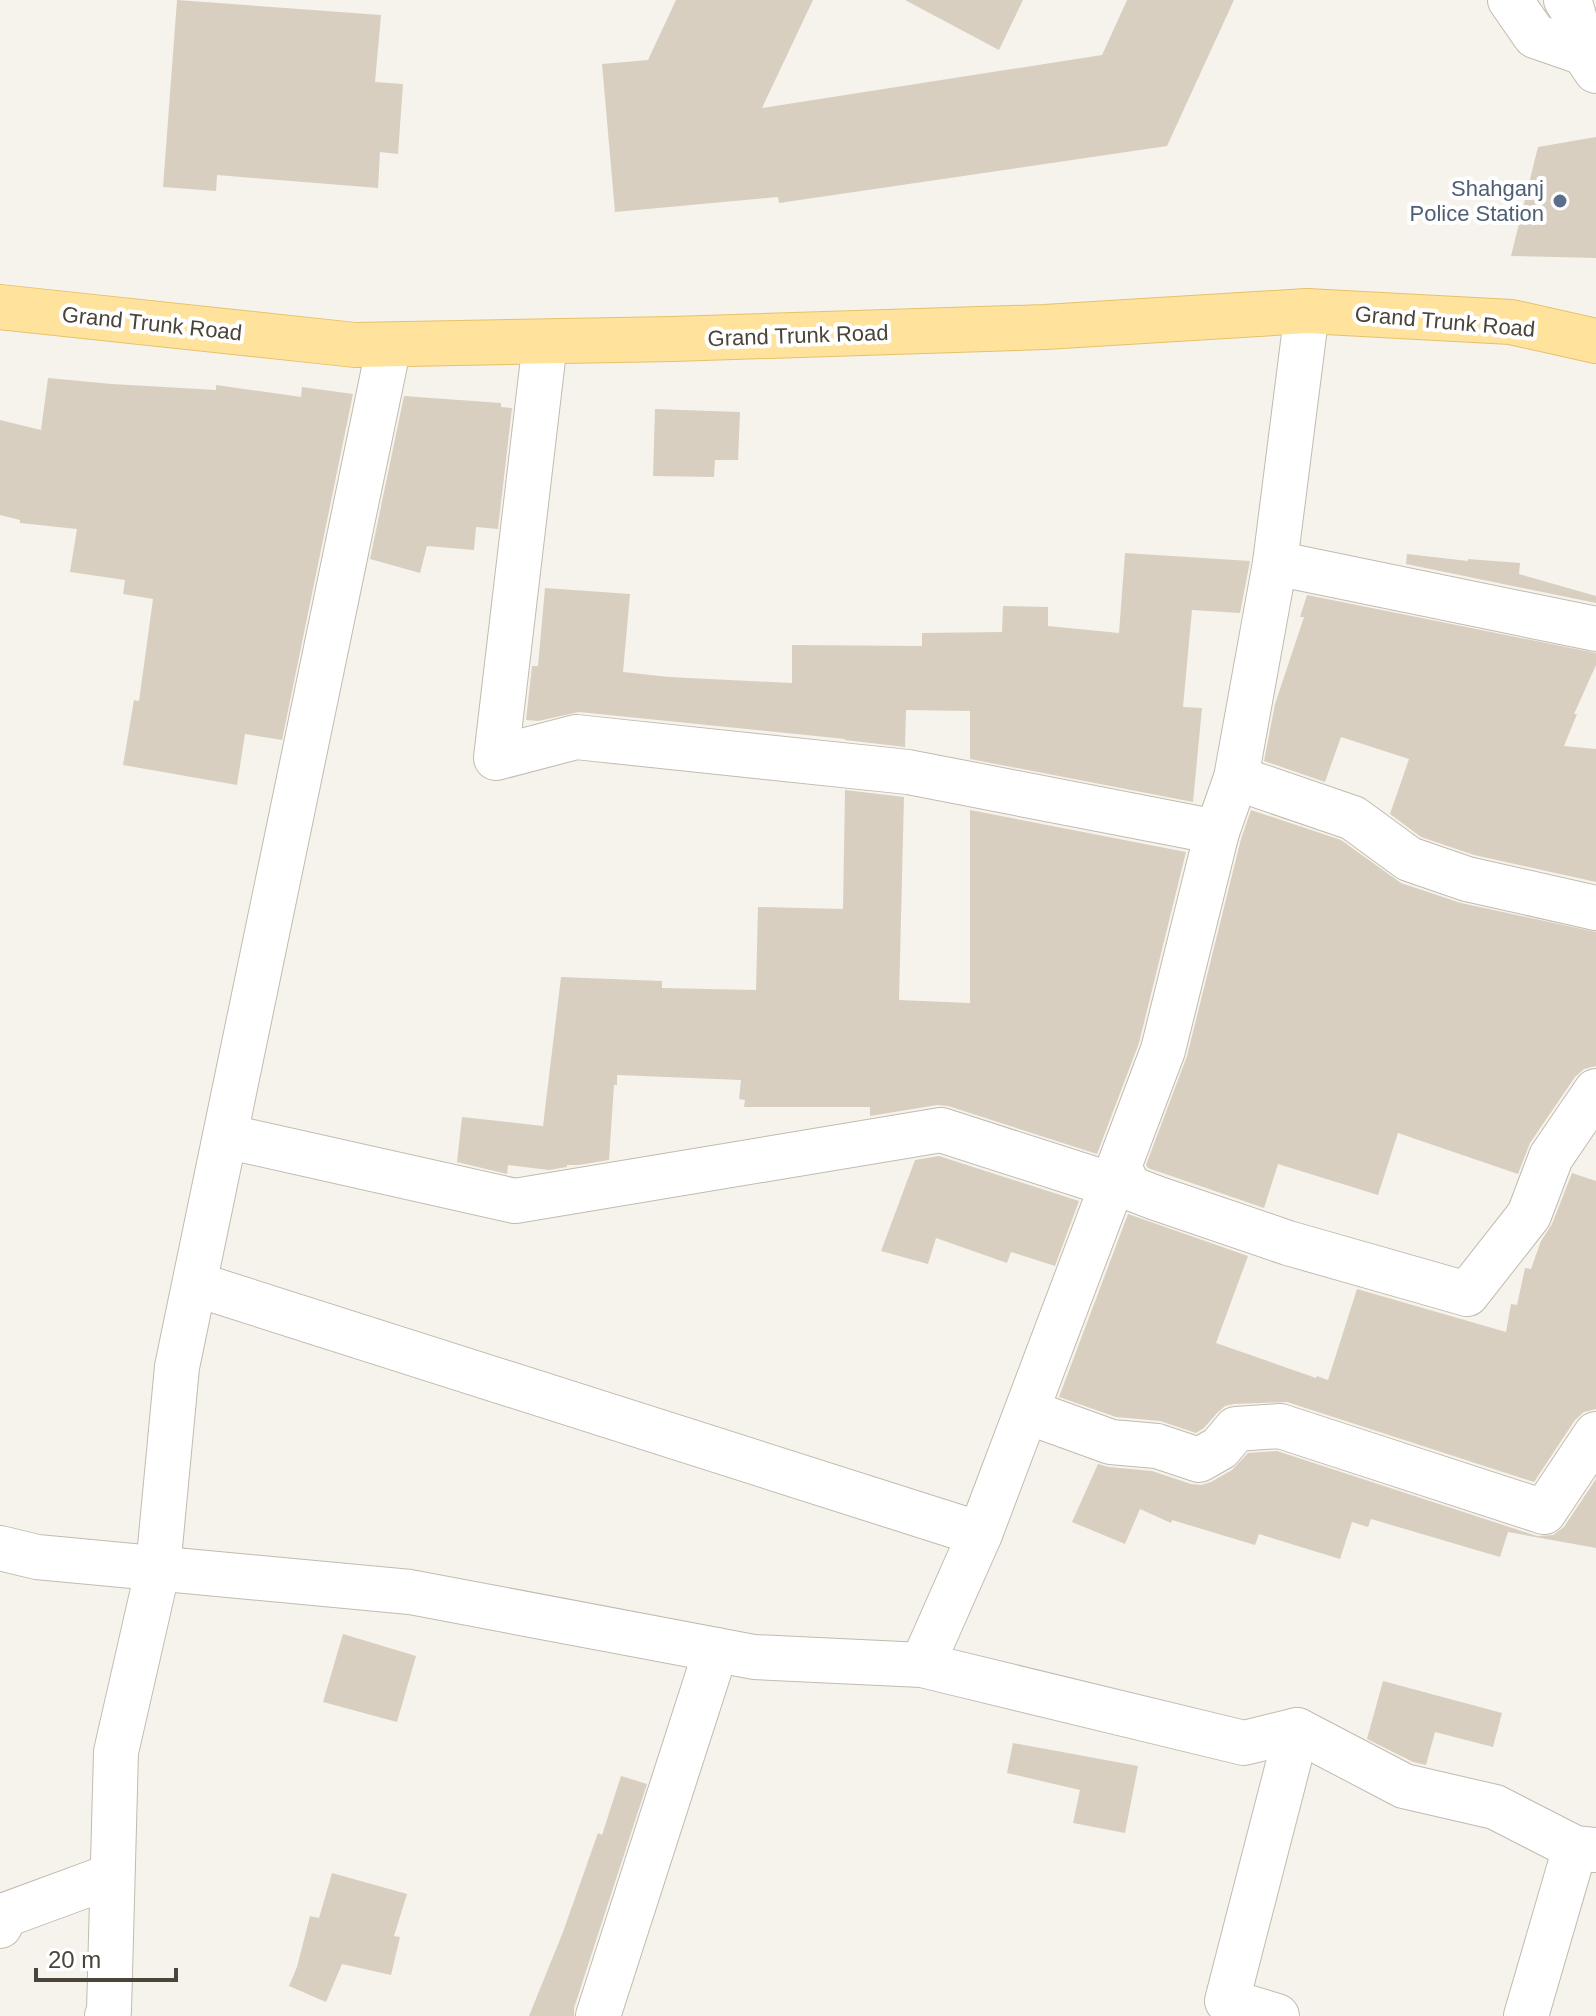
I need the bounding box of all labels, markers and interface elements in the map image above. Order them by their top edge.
place label: Shahganj Police Station [1409,176,1544,226]
marker: Shahganj Police Station [1551,192,1569,210]
street label: Grand Trunk Road [1354,301,1536,342]
street label: Grand Trunk Road [61,302,243,345]
street label: Grand Trunk Road [707,320,889,351]
scale bar [36,1932,176,1982]
text: 20 m [48,1946,101,1973]

